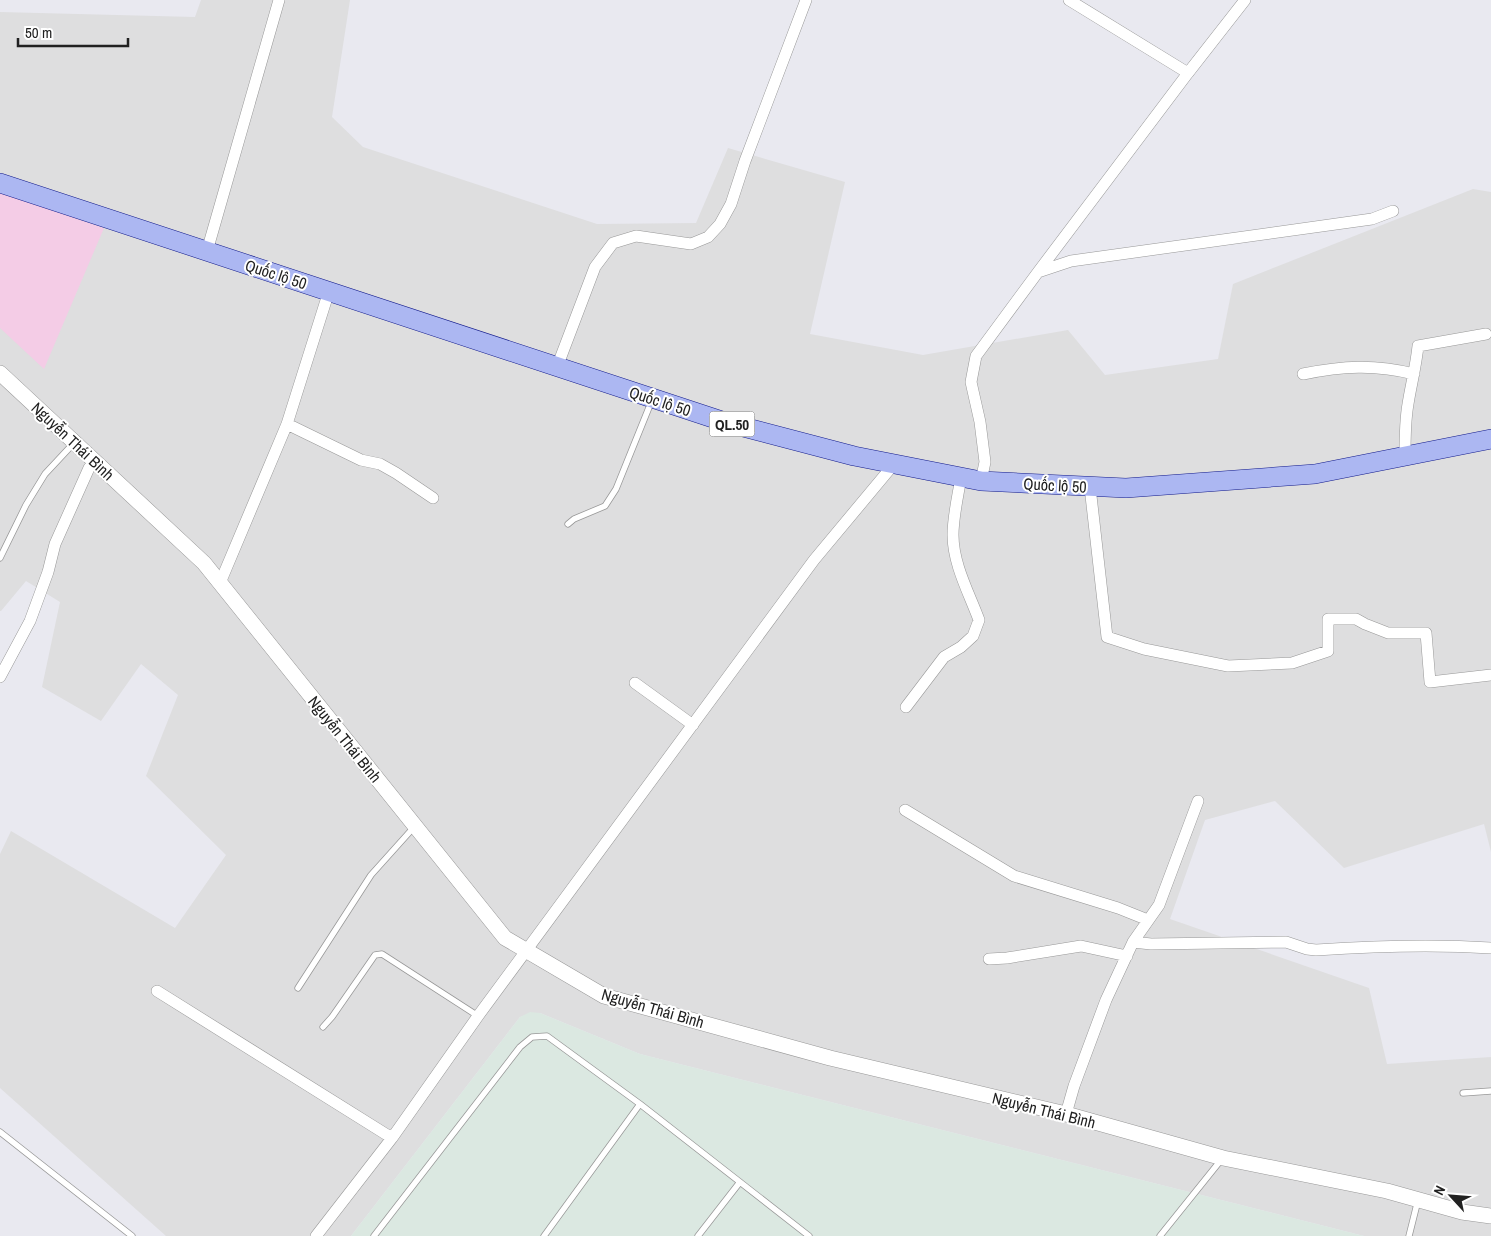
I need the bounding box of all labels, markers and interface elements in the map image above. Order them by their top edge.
scale bar [18,15,128,47]
text: 50 m [25,22,52,43]
street label: Quốc lộ 50 [242,254,310,294]
street label: Quốc lộ 50 [626,381,694,421]
street label: Nguyễn Thái Bình [27,397,119,485]
road number: QL.50 [710,412,754,436]
street label: Quốc lộ 50 [1023,472,1087,498]
street label: Nguyễn Thái Bình [303,691,387,787]
street label: Nguyễn Thái Bình [599,983,707,1033]
street label: Nguyễn Thái Bình [990,1087,1098,1133]
north arrow [1426,1171,1476,1221]
text: N [1429,1183,1449,1198]

